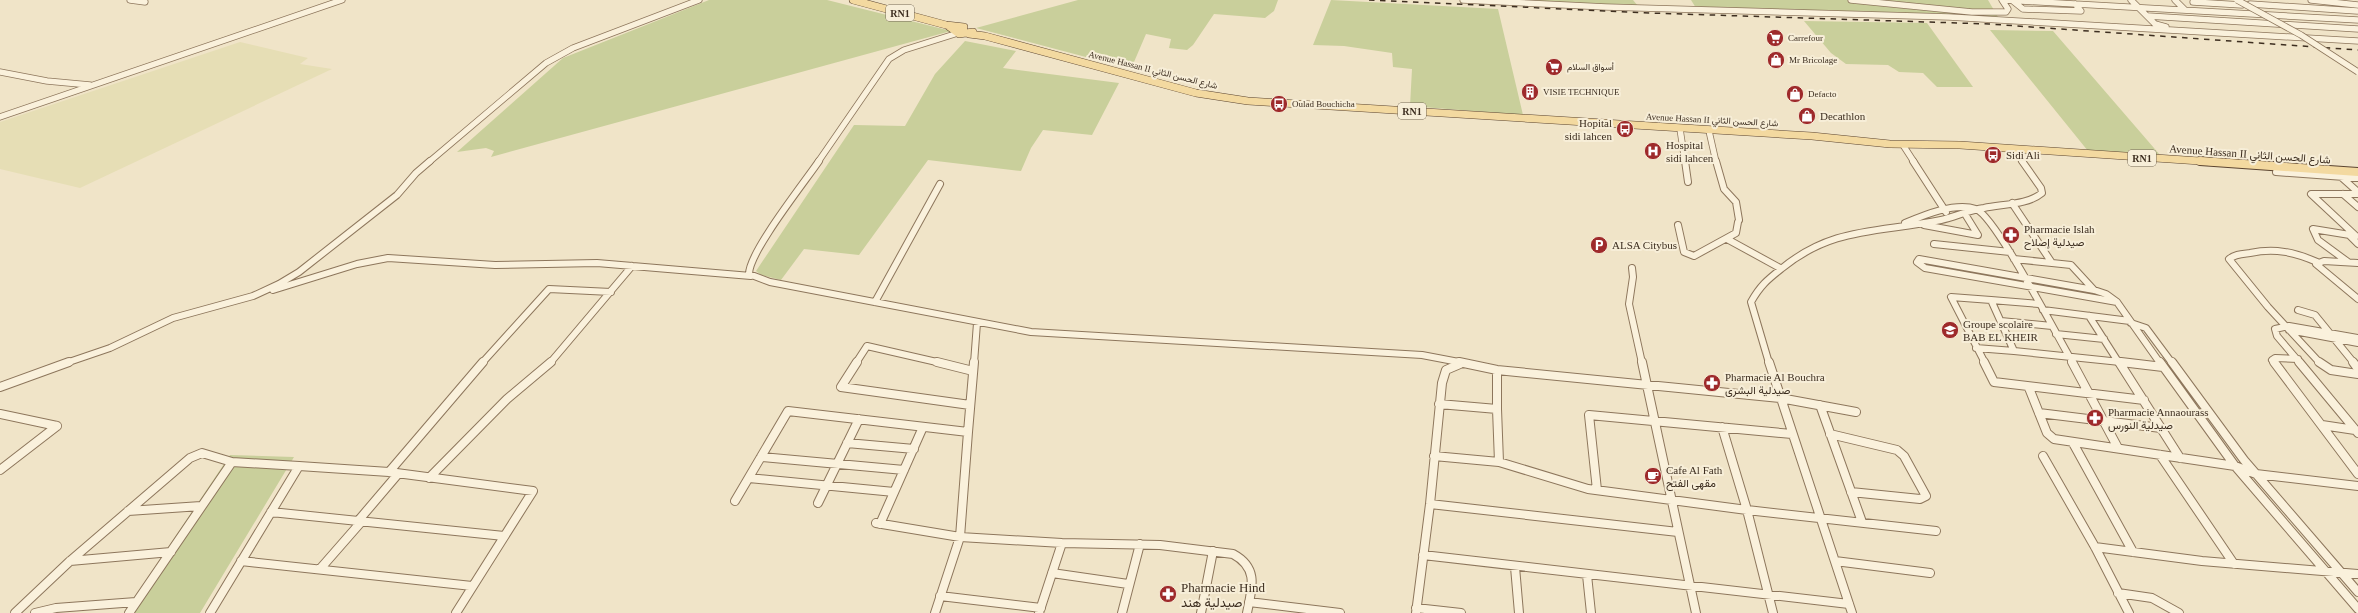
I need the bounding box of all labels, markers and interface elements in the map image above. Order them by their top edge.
road number: RN1 [886,5,914,21]
supermarket icon: Carrefour [1765,28,1785,48]
place label: Carrefour [1788,33,1823,43]
street label: Avenue Hassan II شارع الحسن الثاني [1087,49,1218,93]
shop icon: Mr Bricolage [1766,50,1786,70]
place label: Mr Bricolage [1789,55,1837,65]
supermarket icon: أسواق السلام [1544,57,1564,77]
place label: أسواق السلام [1567,62,1614,73]
building icon: VISIE TECHNIQUE [1520,82,1540,102]
shop icon: Defacto [1785,84,1805,104]
place label: VISIE TECHNIQUE [1543,87,1620,97]
place label: Defacto [1808,89,1837,99]
bus stop icon: Oulad Bouchicha [1269,94,1289,114]
place label: Oulad Bouchicha [1292,99,1355,109]
road number: RN1 [1398,103,1426,119]
shop icon: Decathlon [1797,106,1817,126]
place label: Decathlon [1820,110,1866,122]
street label: Avenue Hassan II شارع الحسن الثاني [1645,112,1778,130]
place label: Hopital sidi lahcen [1565,117,1612,142]
bus stop icon: Hopital sidi lahcen [1615,119,1635,139]
place label: Hospital sidi lahcen [1666,139,1714,164]
hospital icon: Hospital sidi lahcen [1643,141,1663,161]
street label: Avenue Hassan II شارع الحسن الثاني [2169,142,2331,170]
bus stop icon: Sidi Ali [1983,145,2003,165]
place label: Sidi Ali [2006,149,2040,161]
road number: RN1 [2128,150,2156,166]
place label: Pharmacie Islah صيدلية إصلاح [2024,223,2095,250]
pharmacy icon: Pharmacie Islah صيدلية إصلاح [2001,225,2021,245]
parking icon: ALSA Citybus [1589,235,1609,255]
place label: ALSA Citybus [1612,239,1677,251]
place label: Groupe scolaire BAB EL KHEIR [1963,318,2038,343]
school or university icon: Groupe scolaire BAB EL KHEIR [1940,320,1960,340]
place label: Pharmacie Al Bouchra صيدلية البشرى [1725,371,1825,397]
pharmacy icon: Pharmacie Al Bouchra صيدلية البشرى [1702,373,1722,393]
place label: Pharmacie Annaourass صيدلية النورس [2108,406,2209,432]
pharmacy icon: Pharmacie Annaourass صيدلية النورس [2085,408,2105,428]
place label: Cafe Al Fath مقهى الفتح [1666,464,1723,491]
cafe icon: Cafe Al Fath مقهى الفتح [1643,466,1663,486]
place label: Pharmacie Hind صيدلية هند [1181,580,1266,610]
pharmacy icon: Pharmacie Hind صيدلية هند [1158,584,1178,604]

